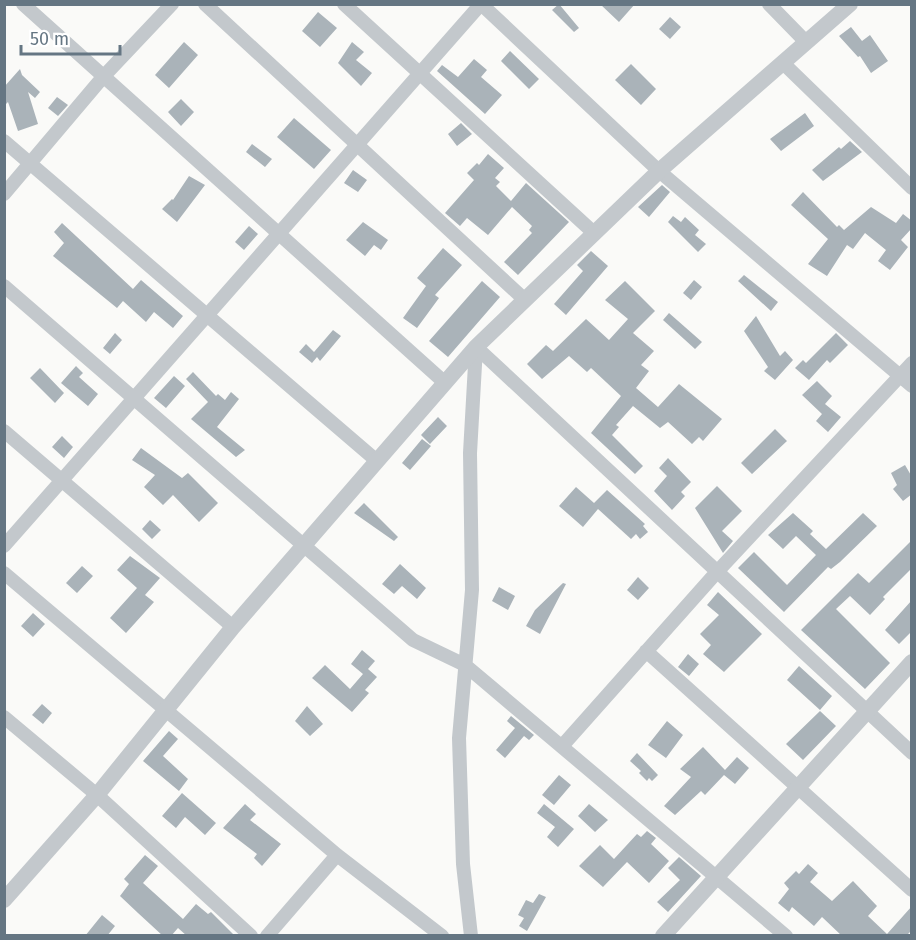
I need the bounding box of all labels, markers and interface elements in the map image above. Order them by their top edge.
scale bar [21,18,120,56]
text: 50 m [30,28,69,50]

